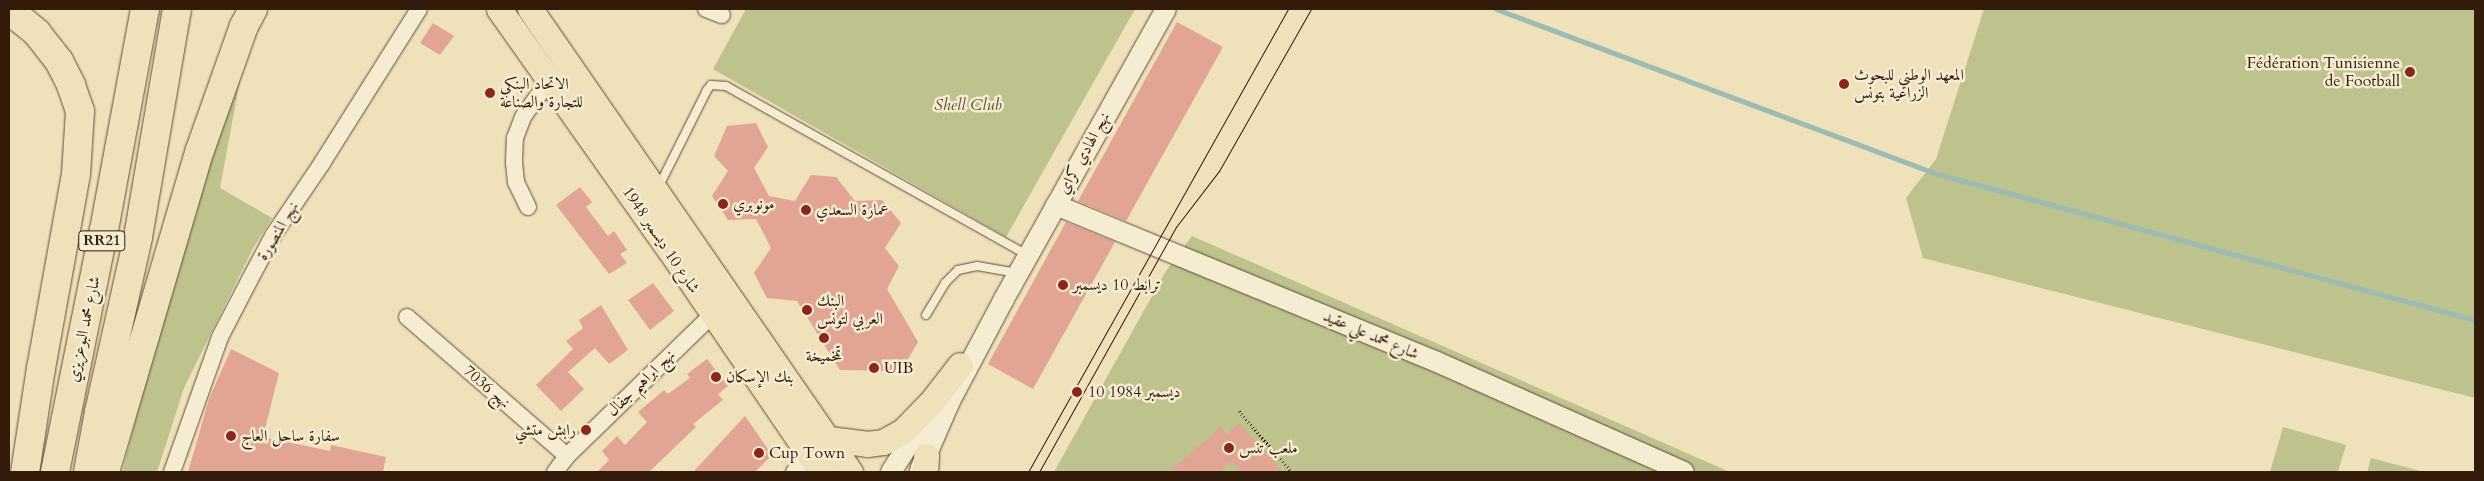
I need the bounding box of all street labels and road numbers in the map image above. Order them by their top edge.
street label: نهج الهادي كراي [1054,109,1114,197]
street label: شارع 10 ديسمبر 1948 [618,183,704,297]
street label: نهج المنصورة [253,198,303,264]
road number: RR21 [78,228,126,254]
street label: شارع محمد البوعزيزي [63,274,105,384]
street label: شارع محمد علي عقيد [1320,306,1422,364]
street label: نهج ابراهيم جفال [603,346,679,420]
street label: نهج 7036 [460,361,514,413]

